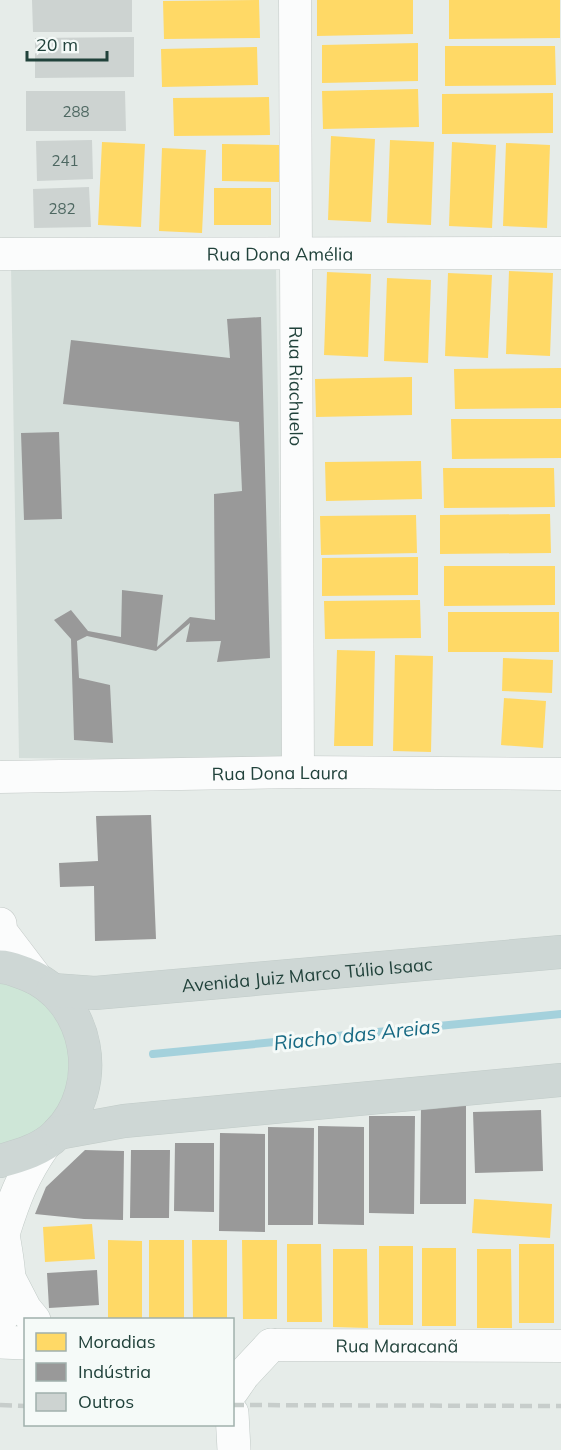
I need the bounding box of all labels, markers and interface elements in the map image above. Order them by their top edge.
scale bar [27,24,106,62]
text: 20 m [36,33,78,56]
house number: 288 [62,102,90,121]
house number: 241 [51,151,79,170]
house number: 282 [48,199,76,218]
street label: Rua Dona Amélia [207,242,353,265]
street label: Rua Riachuelo [285,326,308,446]
street label: Rua Dona Laura [212,760,348,785]
street label: Avenida Juiz Marco Túlio Isaac [181,952,434,997]
water label: Riacho das Areias [272,1013,442,1055]
legend [24,1318,234,1426]
text: Moradias [78,1330,156,1353]
street label: Rua Maracanã [335,1334,459,1357]
text: Indústria [78,1360,151,1383]
text: Outros [78,1390,134,1413]

